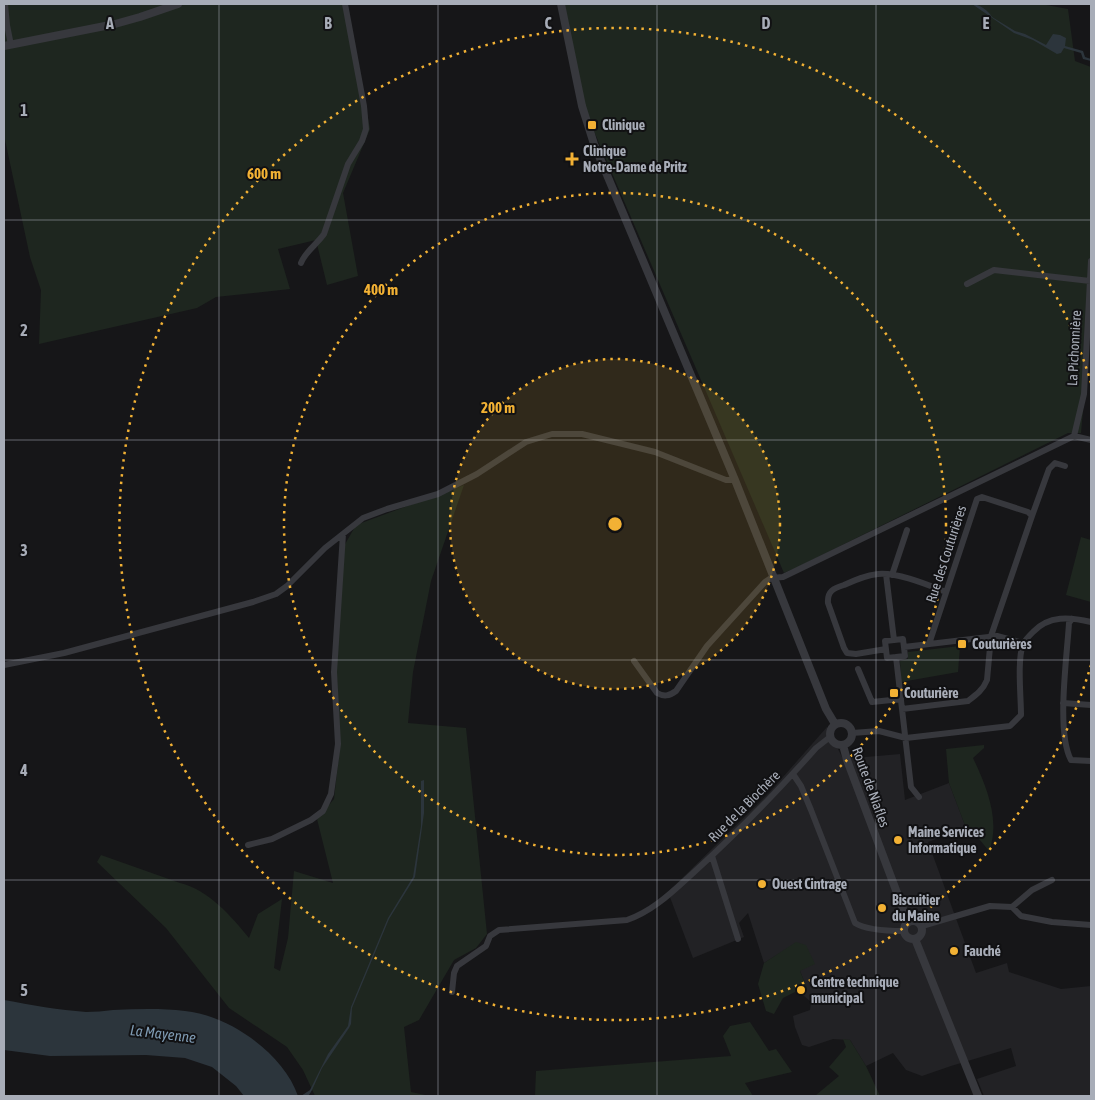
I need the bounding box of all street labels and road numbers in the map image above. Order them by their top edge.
street label: La Pichonnière [1064,310,1084,386]
street label: Rue des Couturières [923,503,969,605]
street label: Route de Niafles [849,745,893,829]
street label: Rue de la Biochère [705,767,783,845]

